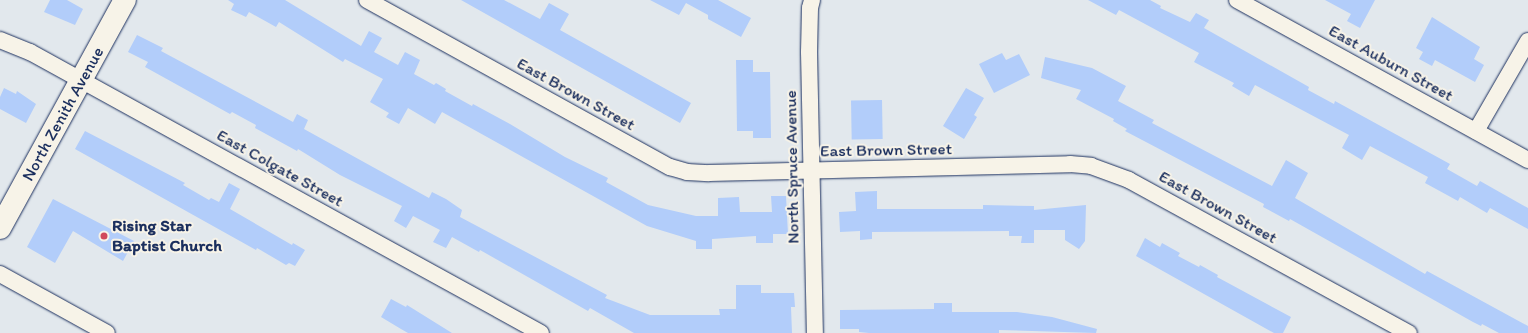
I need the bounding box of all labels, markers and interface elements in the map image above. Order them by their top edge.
street label: East Auburn Street [1325,20,1457,106]
street label: North Zenith Avenue [18,43,108,185]
street label: East Brown Street [513,53,639,135]
street label: North Spruce Avenue [780,90,804,244]
street label: East Colgate Street [213,125,347,211]
street label: East Brown Street [820,139,952,161]
street label: East Brown Street [1155,166,1281,248]
place label: Rising Star Baptist Church [112,216,222,256]
marker: Rising Star Baptist Church [99,231,109,241]

